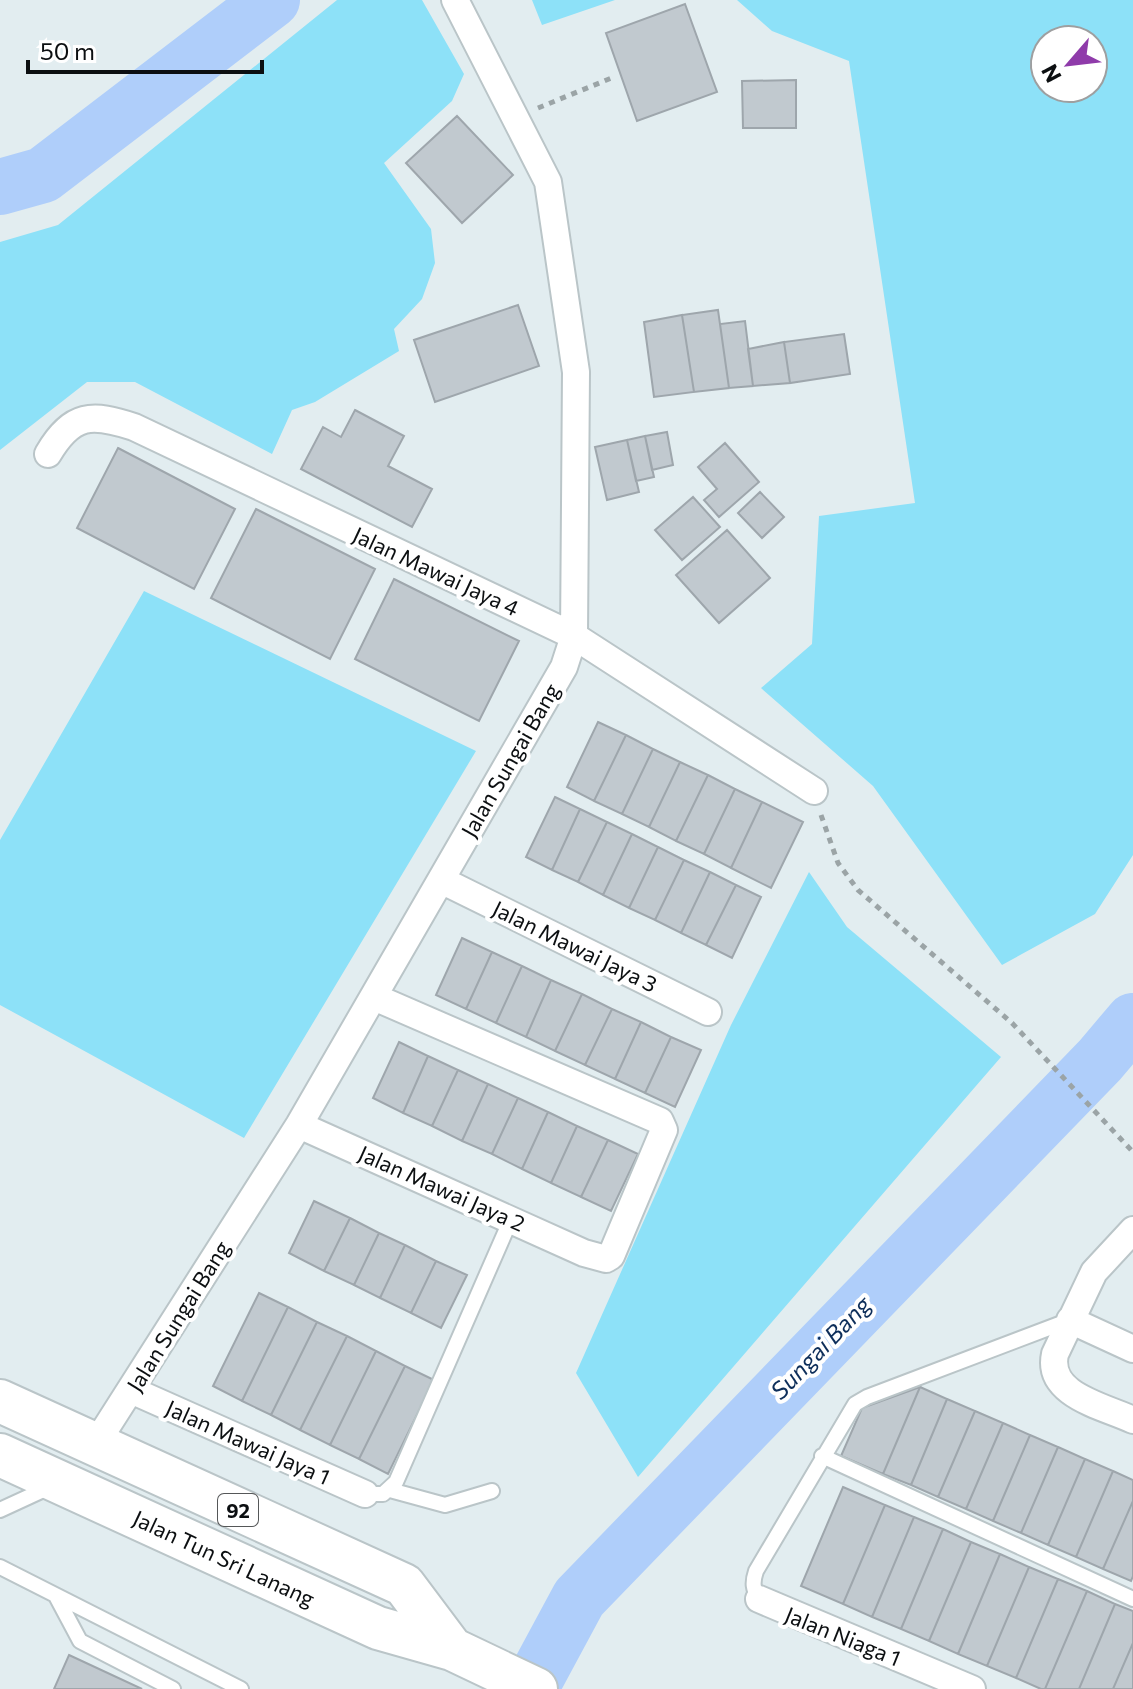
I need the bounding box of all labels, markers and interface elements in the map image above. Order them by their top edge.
scale bar [28,24,262,74]
north arrow [1029,24,1109,104]
text: 50 m [40,36,95,65]
text: N [1035,60,1067,87]
street label: Jalan Mawai Jaya 4 [349,521,523,621]
street label: Jalan Sungai Bang [455,678,565,842]
street label: Jalan Mawai Jaya 3 [488,894,662,998]
street label: Jalan Mawai Jaya 2 [355,1139,529,1237]
street label: Jalan Sungai Bang [121,1235,235,1397]
water label: Sungai Bang [764,1289,877,1405]
street label: Jalan Mawai Jaya 1 [162,1394,334,1490]
road number: 92 [218,1494,258,1526]
street label: Jalan Tun Sri Lanang [129,1504,319,1612]
street label: Jalan Niaga 1 [781,1601,905,1671]

